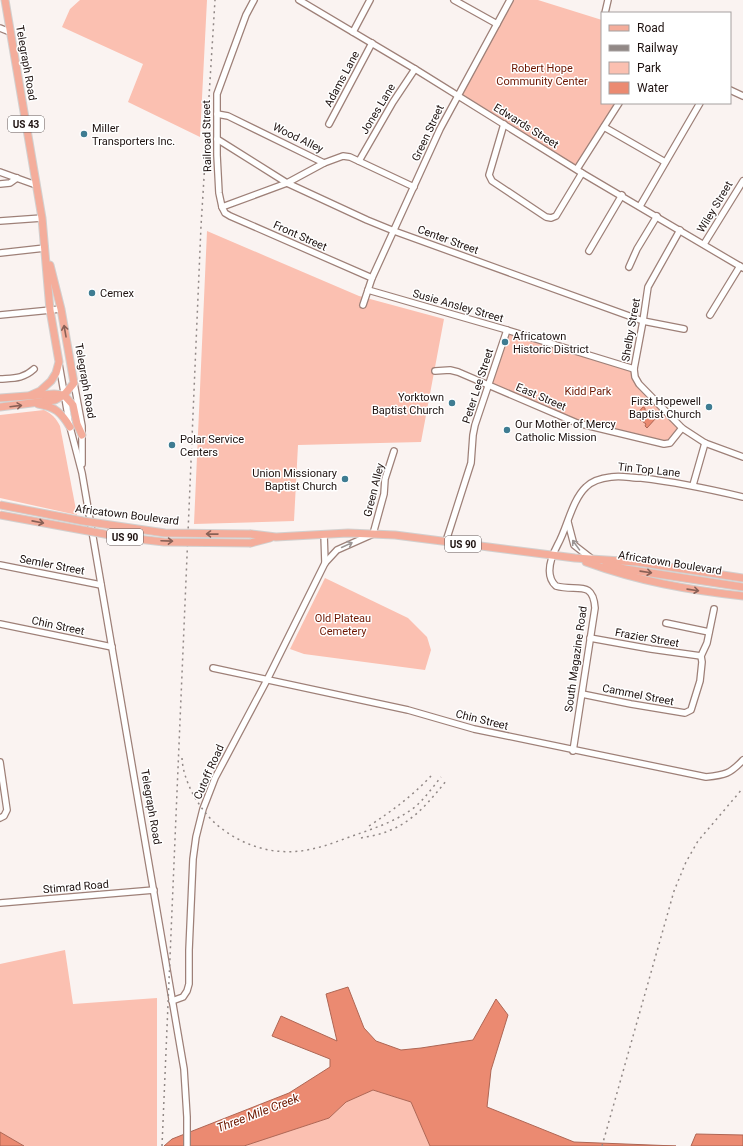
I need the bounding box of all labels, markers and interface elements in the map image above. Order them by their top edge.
legend [601,12,731,104]
text: Road [637,21,665,35]
street label: Telegraph Road [13,24,39,102]
text: Railway [637,41,678,55]
street label: Adams Lane [322,49,362,109]
text: Park [637,61,662,75]
park label: Robert Hope Community Center [496,62,588,88]
street label: Jones Lane [358,81,398,137]
text: Water [637,81,668,95]
street label: Railroad Street [200,100,214,172]
street label: Edwards Street [491,101,561,151]
street label: Green Street [409,102,447,163]
road number: US 43 [8,116,44,132]
street label: Wood Alley [271,120,326,156]
place label: Miller Transporters Inc. [92,122,175,148]
marker: Miller Transporters Inc. [79,129,89,139]
street label: Wiley Street [695,179,736,235]
street label: Front Street [271,218,329,254]
street label: Center Street [416,223,481,257]
place label: Cemex [100,287,134,300]
street label: Susie Ansley Street [411,287,505,325]
marker: Cemex [87,288,97,298]
street label: Shelby Street [619,297,643,363]
one-way arrow [61,325,69,338]
place label: Africatown Historic District [513,330,589,356]
marker: Africatown Historic District [500,337,510,347]
street label: Telegraph Road [72,342,98,420]
street label: Peter Lee Street [460,347,496,425]
street label: East Street [514,381,568,414]
park label: Kidd Park [565,385,612,398]
place label: Yorktown Baptist Church [372,391,444,417]
place label: First Hopewell Baptist Church [629,395,701,421]
marker: Yorktown Baptist Church [447,398,457,408]
one-way arrow [9,402,22,409]
marker: First Hopewell Baptist Church [704,402,714,412]
place label: Our Mother of Mercy Catholic Mission [515,418,617,444]
marker: Our Mother of Mercy Catholic Mission [502,425,512,435]
place label: Polar Service Centers [180,433,244,459]
marker: Polar Service Centers [167,440,177,450]
street label: Tin Top Lane [617,460,681,480]
street label: Green Alley [361,461,387,518]
place label: Union Missionary Baptist Church [252,467,338,493]
marker: Union Missionary Baptist Church [340,474,350,484]
street label: Africatown Boulevard [74,502,180,528]
one-way arrow [31,518,44,526]
road number: US 90 [107,529,143,545]
one-way arrow [206,530,219,537]
road number: US 90 [445,536,481,552]
one-way arrow [160,538,173,545]
one-way arrow [572,539,580,550]
one-way arrow [340,541,352,548]
street label: Africatown Boulevard [617,548,723,578]
street label: Semler Street [18,552,86,578]
one-way arrow [639,568,652,576]
one-way arrow [686,586,699,594]
street label: South Magazine Road [562,605,590,713]
park label: Old Plateau Cemetery [315,612,371,638]
street label: Chin Street [30,614,86,638]
street label: Frazier Street [614,626,680,650]
street label: Cammel Street [601,682,675,708]
street label: Chin Street [454,707,510,733]
street label: Cutoff Road [191,743,227,801]
street label: Telegraph Road [138,768,164,846]
street label: Stimrad Road [42,878,110,896]
water label: Three Mile Creek [215,1090,302,1135]

